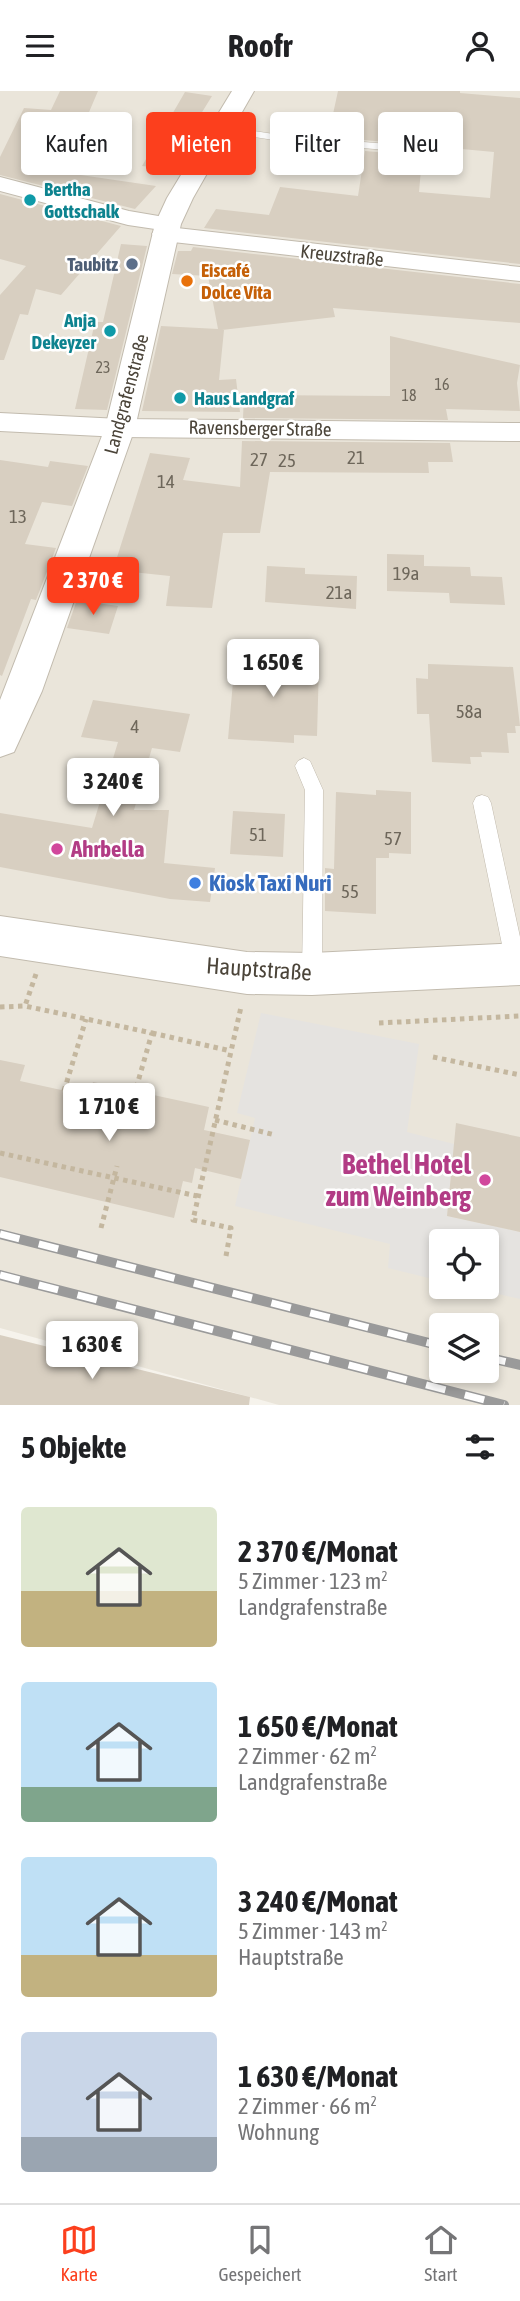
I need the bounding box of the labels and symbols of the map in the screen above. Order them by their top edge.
place label: Bertha Gottschalk [44,178,120,222]
marker: Bertha Gottschalk [22,192,38,208]
street label: Kreuzstraße [299,240,385,270]
place label: Taubitz [67,253,118,275]
marker: Taubitz [124,256,140,272]
place label: Eiscafé Dolce Vita [201,259,272,303]
marker: Eiscafé Dolce Vita [179,273,195,289]
place label: Anja Dekeyzer [32,309,96,353]
marker: Anja Dekeyzer [102,323,118,339]
street label: Landgrafenstraße [99,331,153,457]
house number: 23 [95,358,111,376]
house number: 16 [434,375,450,393]
house number: 18 [401,386,417,404]
place label: Haus Landgraf [194,387,295,409]
marker: Haus Landgraf [172,390,188,406]
street label: Ravensberger Straße [188,416,332,440]
house number: 21 [347,446,365,468]
house number: 27 [250,448,268,470]
house number: 25 [278,449,296,471]
house number: 14 [157,470,175,492]
house number: 13 [9,505,27,527]
pin: 2 370 € [28,557,158,617]
house number: 19a [393,562,419,584]
house number: 21a [326,581,352,603]
pin: 1 650 € [208,639,338,699]
house number: 58a [456,700,482,722]
house number: 4 [131,715,140,737]
pin: 3 240 € [48,759,178,818]
house number: 51 [249,823,267,845]
house number: 57 [384,827,402,849]
place label: Ahrbella [70,836,145,862]
marker: Ahrbella [49,841,65,857]
place label: Kiosk Taxi Nuri [209,870,331,896]
marker: Kiosk Taxi Nuri [187,875,203,891]
house number: 55 [341,880,359,902]
street label: Hauptstraße [205,952,313,986]
pin: 1 710 € [44,1083,174,1143]
place label: Bethel Hotel zum Weinberg [326,1148,472,1212]
marker: Bethel Hotel zum Weinberg [477,1172,493,1188]
pin: 1 630 € [27,1321,157,1381]

